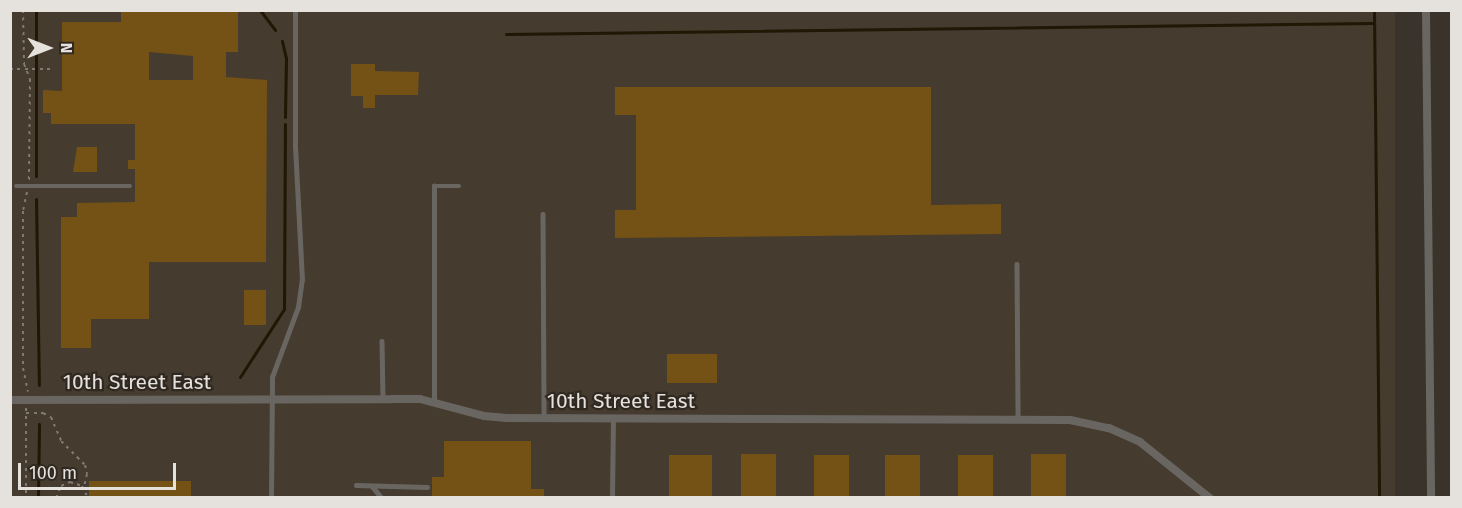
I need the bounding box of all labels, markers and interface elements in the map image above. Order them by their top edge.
north arrow [18,18,78,78]
text: N [57,43,76,53]
street label: 10th Street East [63,369,211,395]
street label: 10th Street East [547,388,695,414]
scale bar [21,451,178,489]
text: 100 m [29,462,77,484]

